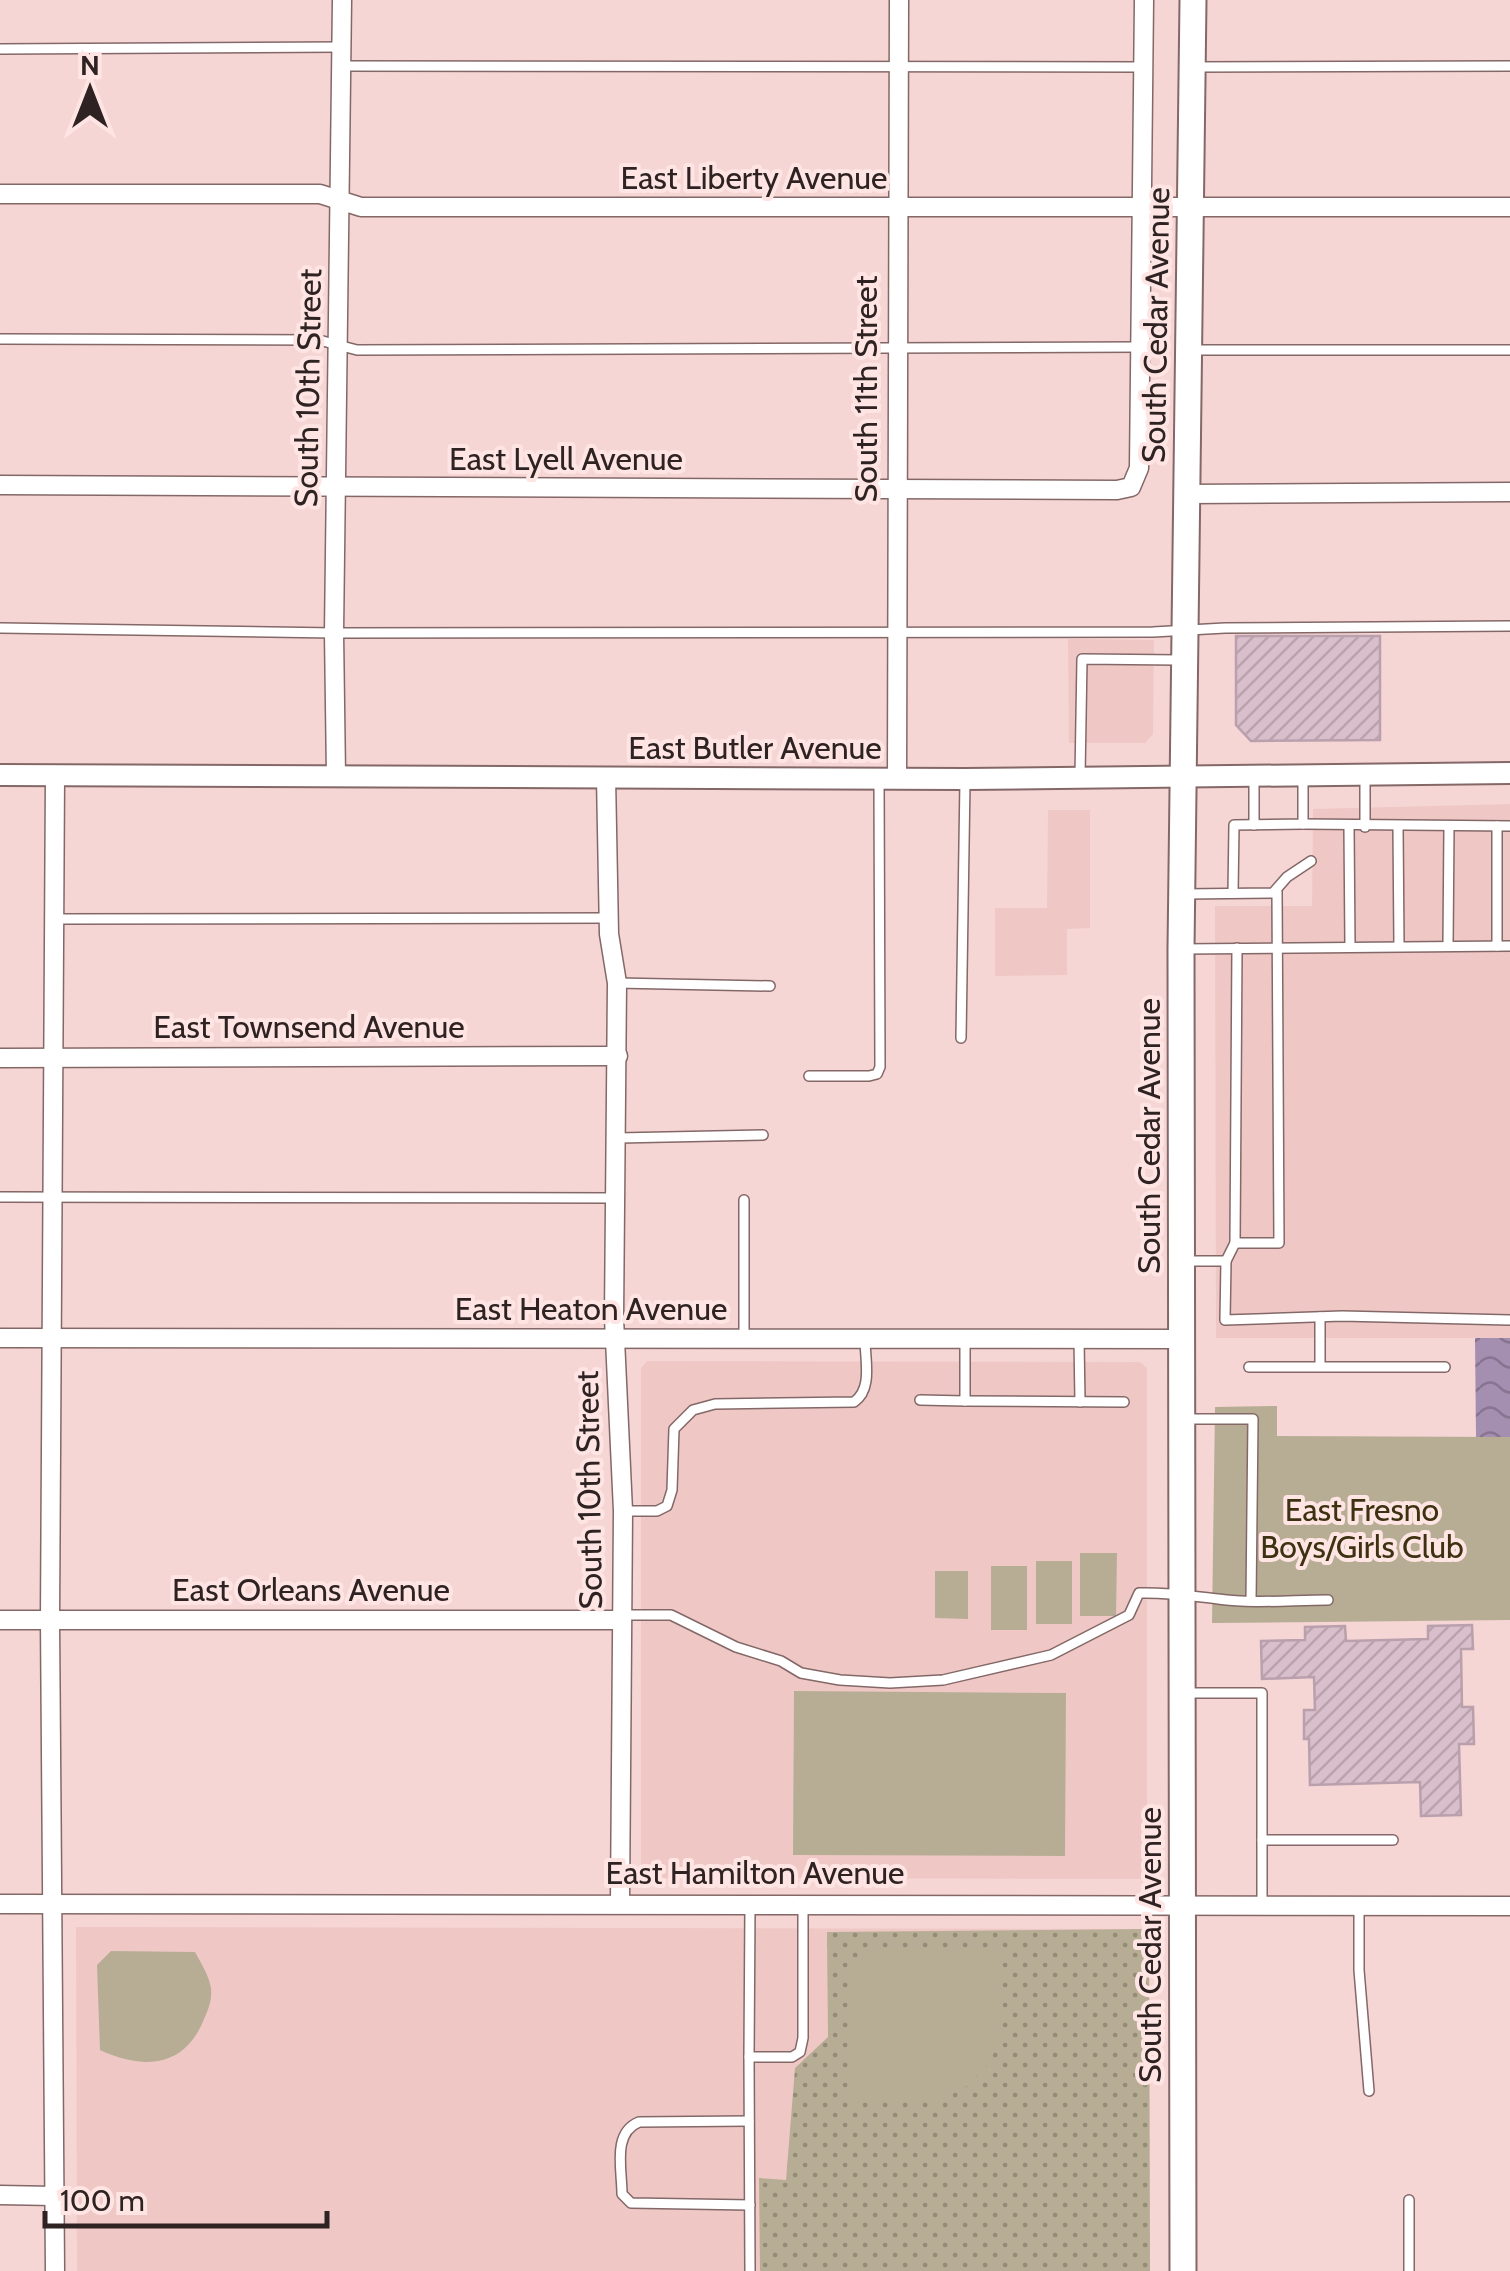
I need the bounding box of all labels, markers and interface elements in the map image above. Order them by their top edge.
north arrow [40,40,140,140]
text: N [80,48,100,82]
street label: East Liberty Avenue [620,158,888,197]
street label: South Cedar Avenue [1134,187,1177,463]
street label: South 10th Street [286,268,329,508]
street label: South 11th Street [846,275,885,502]
street label: East Lyell Avenue [449,439,683,478]
street label: East Butler Avenue [628,728,882,767]
street label: South Cedar Avenue [1129,998,1168,1274]
street label: East Townsend Avenue [153,1007,465,1046]
street label: East Heaton Avenue [455,1289,727,1328]
street label: South 10th Street [567,1370,610,1610]
park label: East Fresno Boys/Girls Club [1260,1490,1464,1566]
street label: East Orleans Avenue [172,1570,450,1609]
street label: South Cedar Avenue [1130,1807,1169,2083]
street label: East Hamilton Avenue [605,1853,905,1892]
scale bar [45,2166,328,2228]
text: 100 m [60,2182,145,2219]

